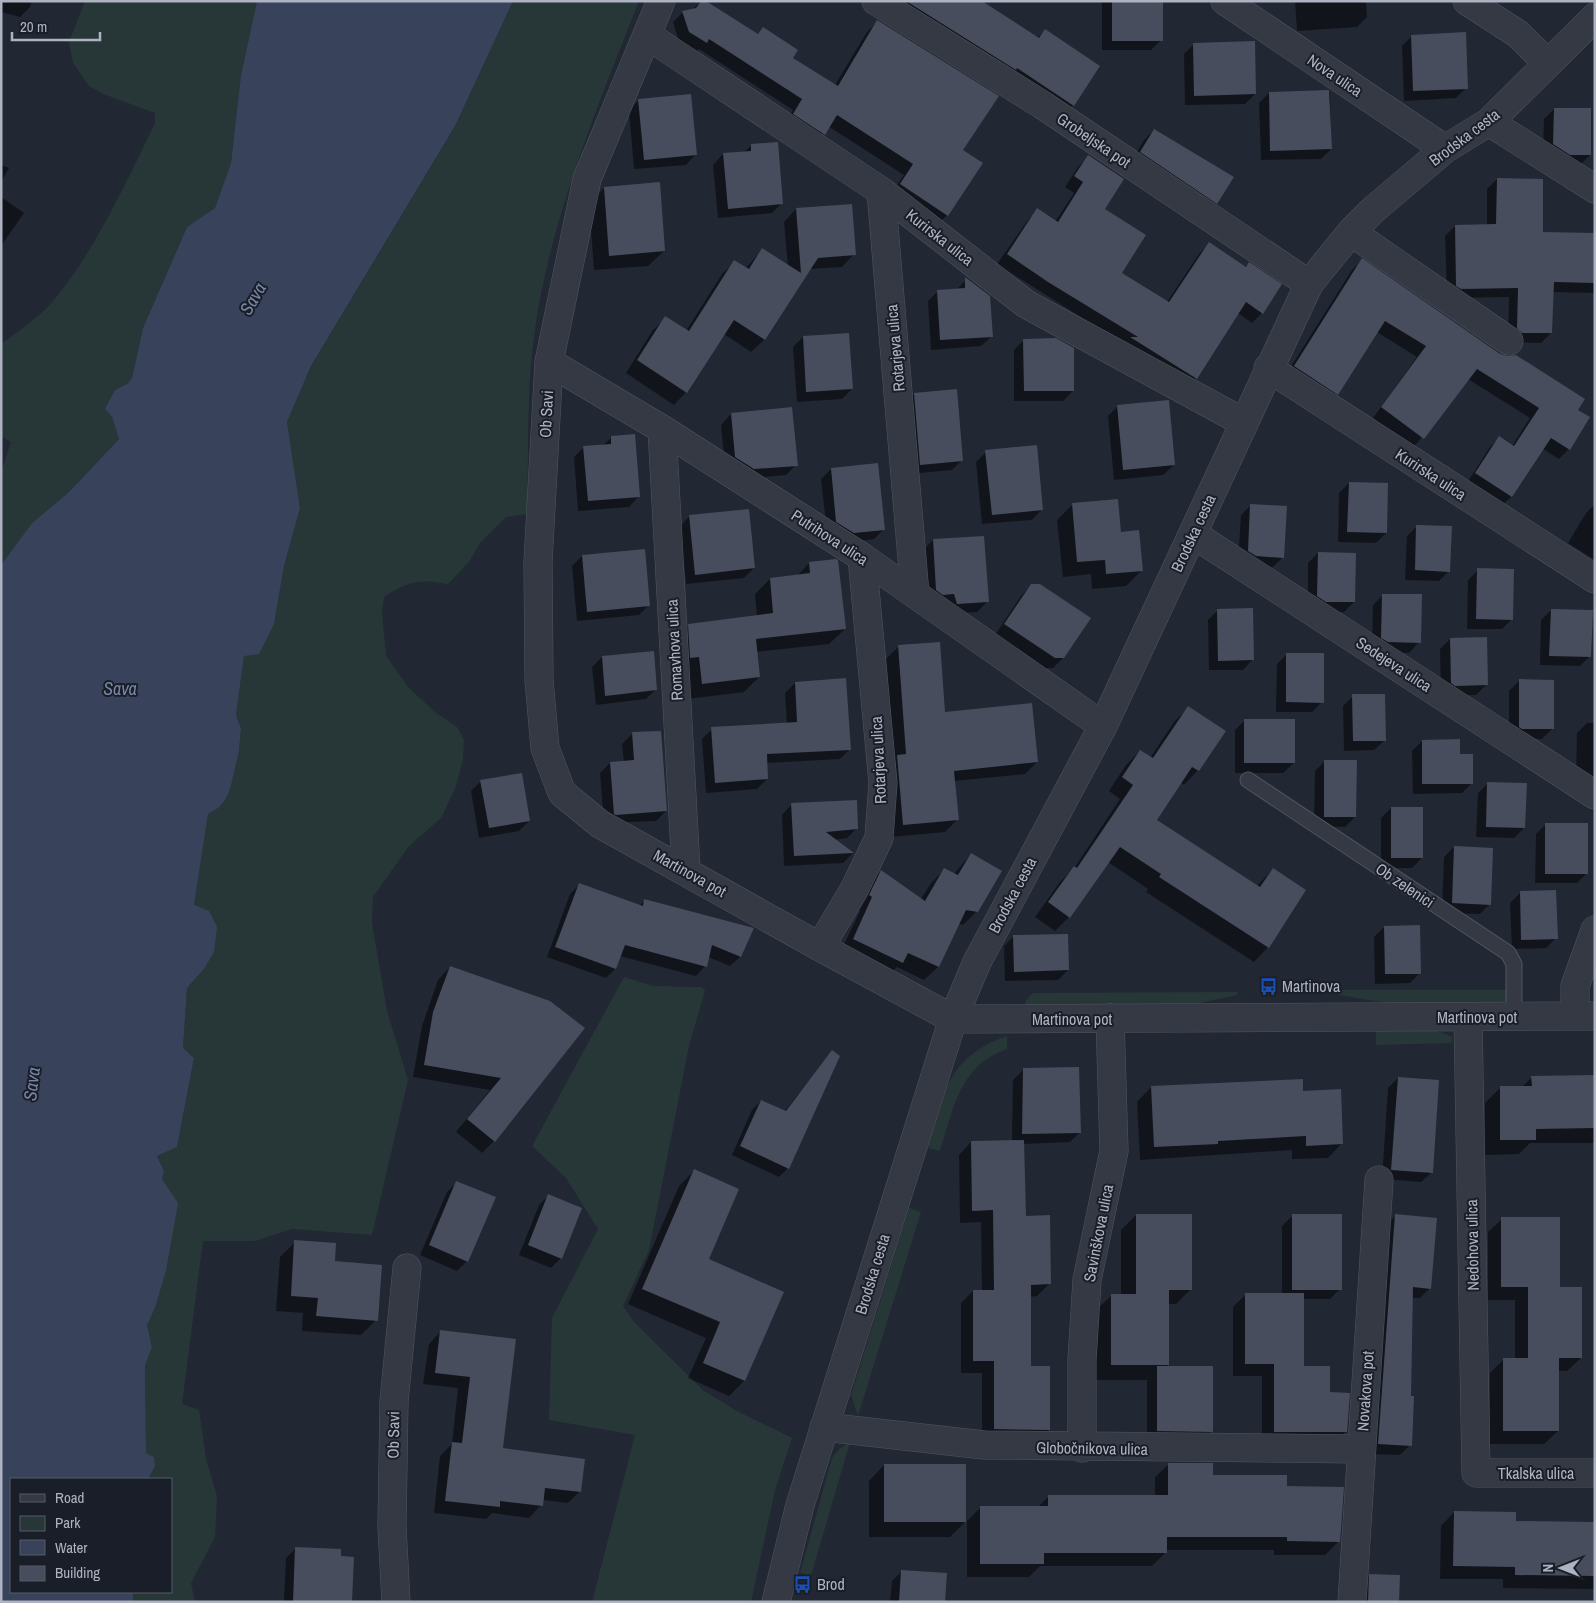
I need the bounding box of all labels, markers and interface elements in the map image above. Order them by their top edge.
scale bar [12,10,100,42]
text: 20 m [20,16,47,37]
street label: Nova ulica [1303,49,1367,102]
street label: Brodska cesta [1424,103,1504,171]
street label: Grobeljska pot [1053,107,1136,173]
street label: Kurirska ulica [902,204,979,271]
water label: Sava [233,278,272,320]
street label: Rotarjeva ulica [880,303,910,393]
street label: Ob Savi [534,390,558,438]
street label: Kurirska ulica [1391,443,1471,505]
street label: Brodska cesta [1165,490,1221,575]
street label: Putrihova ulica [787,504,873,570]
street label: Romavhova ulica [660,598,688,701]
street label: Sedejeva ulica [1352,631,1437,697]
water label: Sava [103,676,137,701]
street label: Rotarjeva ulica [865,715,891,804]
street label: Martinova pot [650,844,731,902]
street label: Brodska cesta [983,853,1042,937]
street label: Ob zelenici [1371,857,1439,913]
place label: Martinova [1282,975,1341,997]
bus stop icon: Martinova [1258,976,1278,996]
street label: Martinova pot [1437,1006,1517,1028]
street label: Martinova pot [1032,1008,1112,1030]
water label: Sava [17,1066,46,1102]
street label: Savinškova ulica [1078,1182,1118,1284]
street label: Nedohova ulica [1460,1199,1484,1291]
street label: Brodska cesta [849,1230,895,1317]
street label: Novakova pot [1351,1350,1379,1432]
street label: Ob Savi [382,1411,404,1459]
street label: Globočnikova ulica [1036,1436,1149,1460]
street label: Tkalska ulica [1498,1462,1575,1484]
legend [10,1478,172,1593]
text: Road [55,1487,84,1508]
text: Park [55,1512,81,1533]
text: Water [55,1537,87,1558]
north arrow [1536,1543,1586,1593]
text: Building [55,1562,100,1583]
text: N [1539,1564,1557,1572]
place label: Brod [817,1573,845,1595]
bus stop icon: Brod [793,1574,813,1594]

